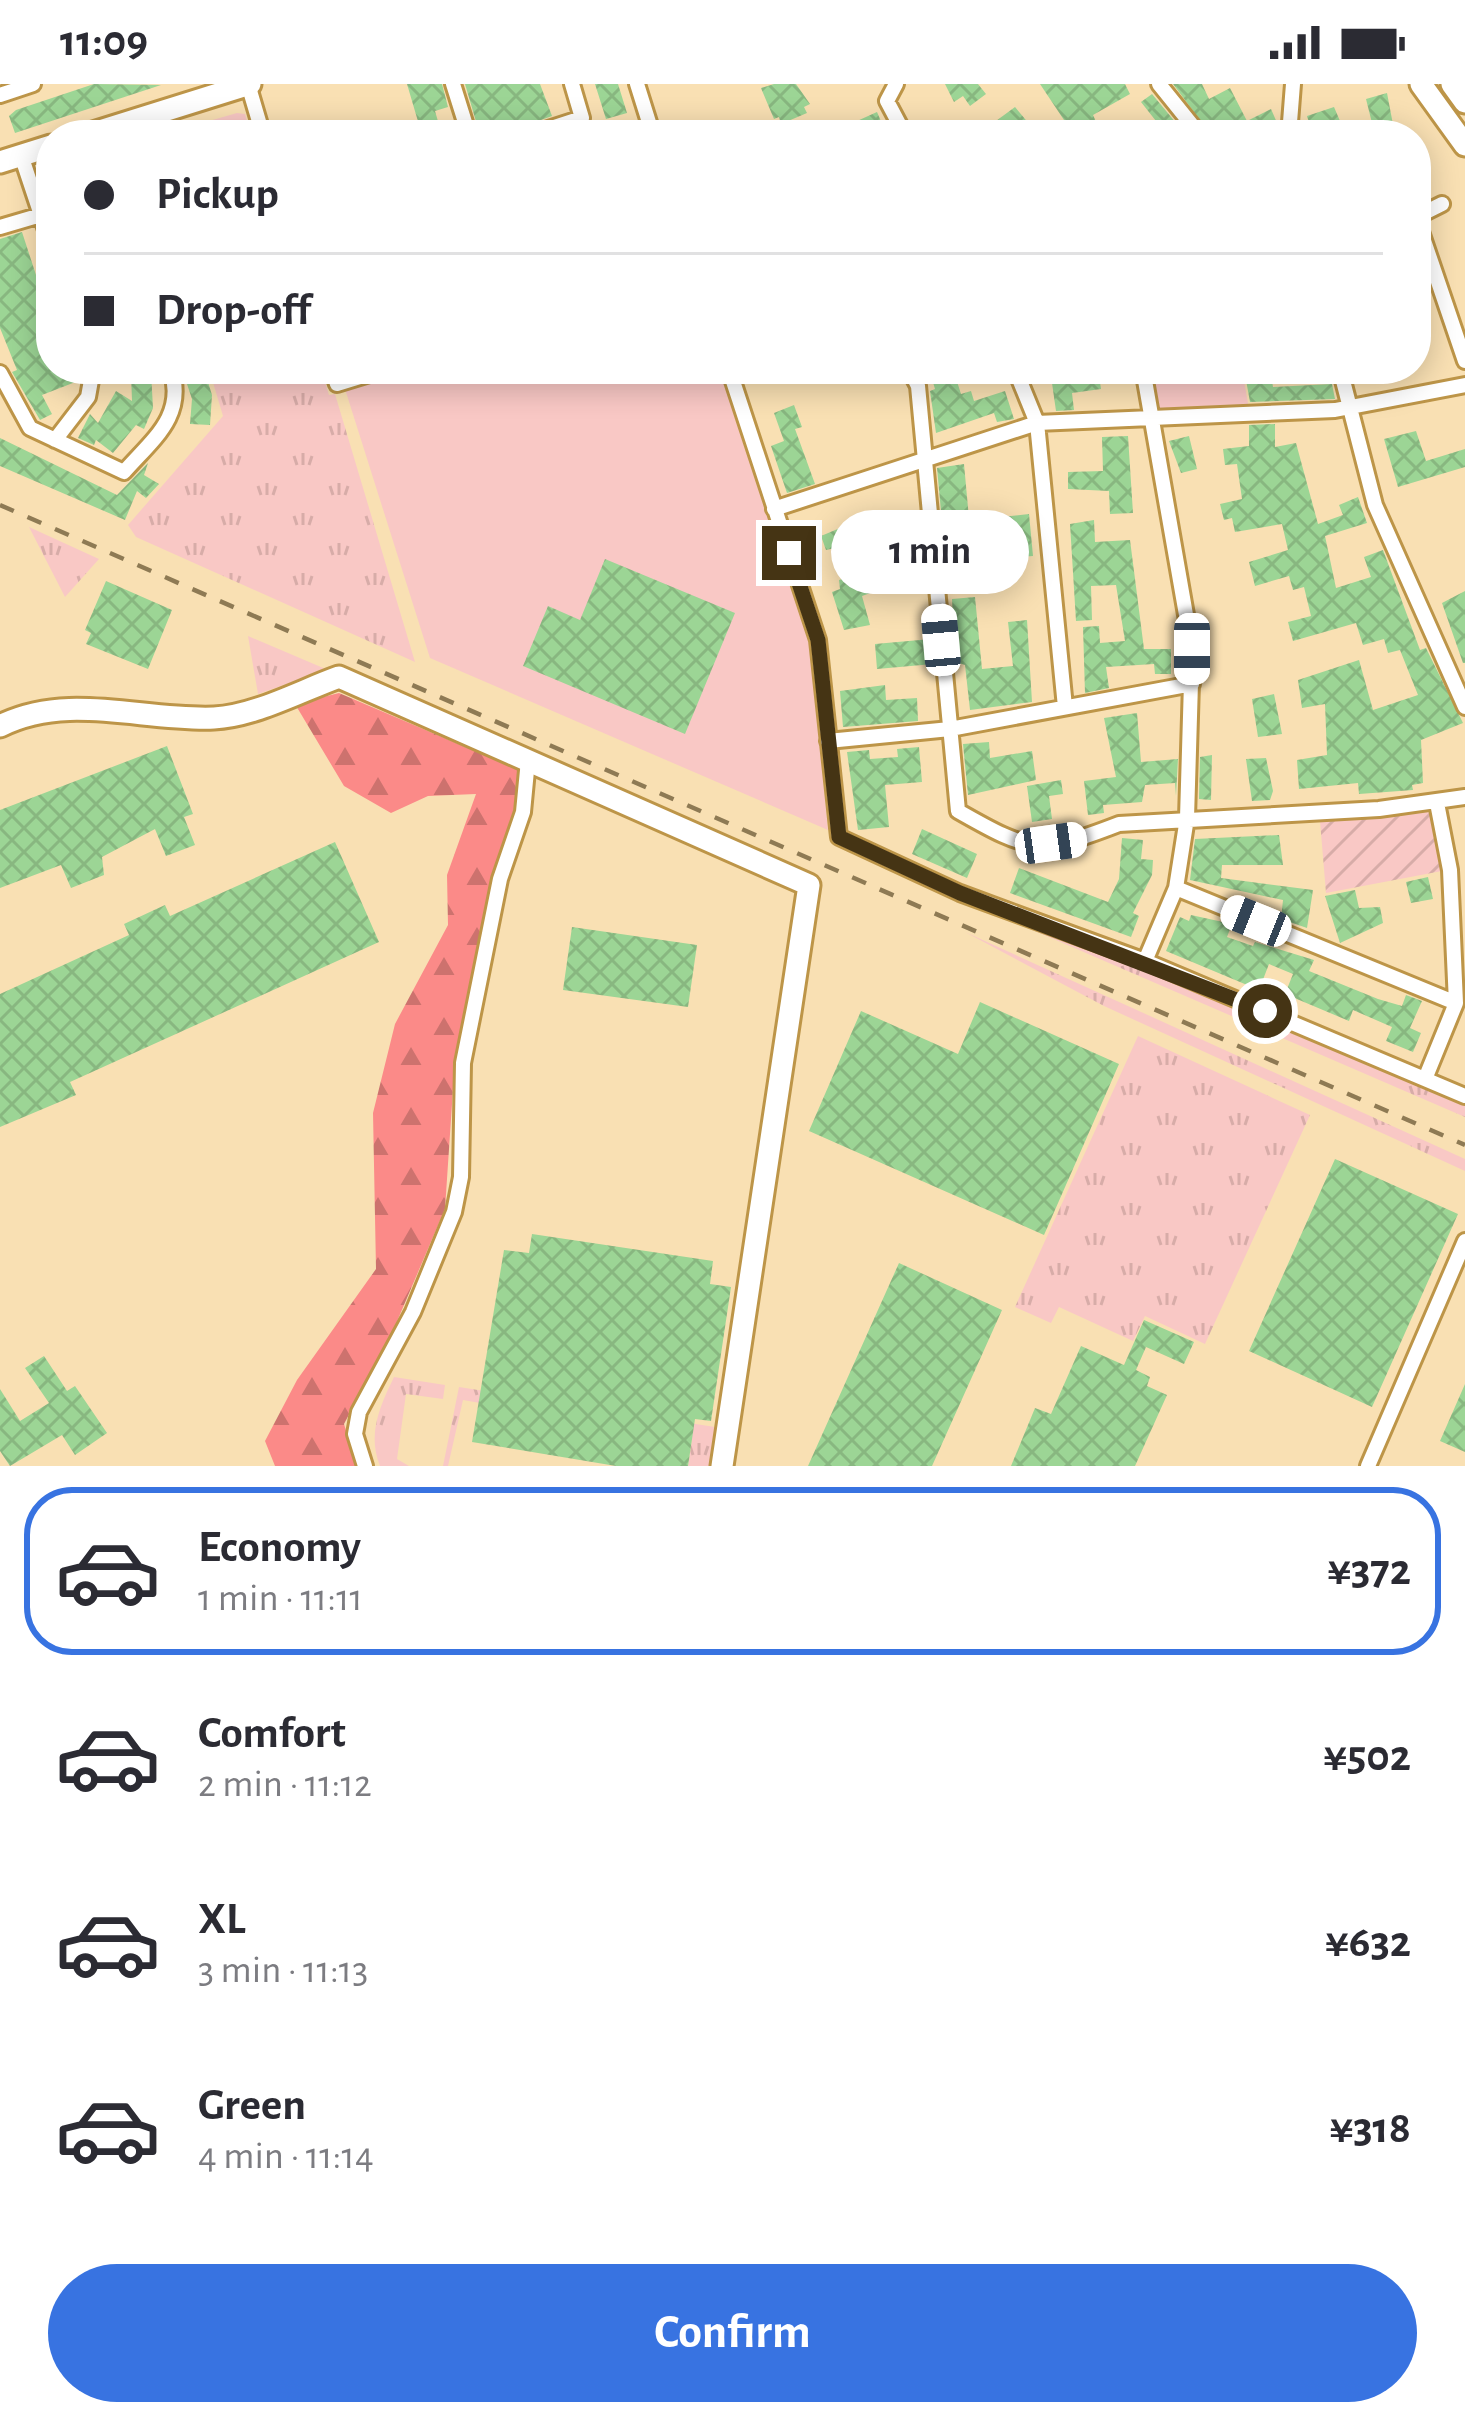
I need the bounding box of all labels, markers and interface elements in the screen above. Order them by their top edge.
text: 11:09 [60,19,148,64]
text: Pickup [156,172,279,217]
text: Drop-off [156,288,311,333]
callout: 1 min [831,511,1029,595]
route end [762,526,816,580]
text: 1 min [889,532,971,571]
car [920,603,962,677]
car [1174,613,1210,685]
car [1013,820,1089,866]
car [1216,891,1296,951]
route start [1238,984,1292,1038]
icon: car [54,1517,162,1625]
text: Economy [198,1525,361,1570]
text: ¥372 [1327,1548,1411,1593]
text: 1 min · 11:11 [198,1579,363,1618]
icon: car [54,1703,162,1811]
text: Comfort [198,1711,346,1756]
text: ¥502 [1323,1734,1411,1779]
text: 2 min · 11:12 [198,1765,372,1804]
icon: car [54,1889,162,1997]
text: XL [198,1897,246,1942]
text: ¥632 [1325,1920,1411,1965]
text: 3 min · 11:13 [198,1951,368,1990]
icon: car [54,2075,162,2183]
text: Green [198,2083,306,2128]
text: ¥318 [1330,2106,1411,2151]
text: 4 min · 11:14 [198,2137,374,2176]
button: Confirm [48,2264,1417,2402]

